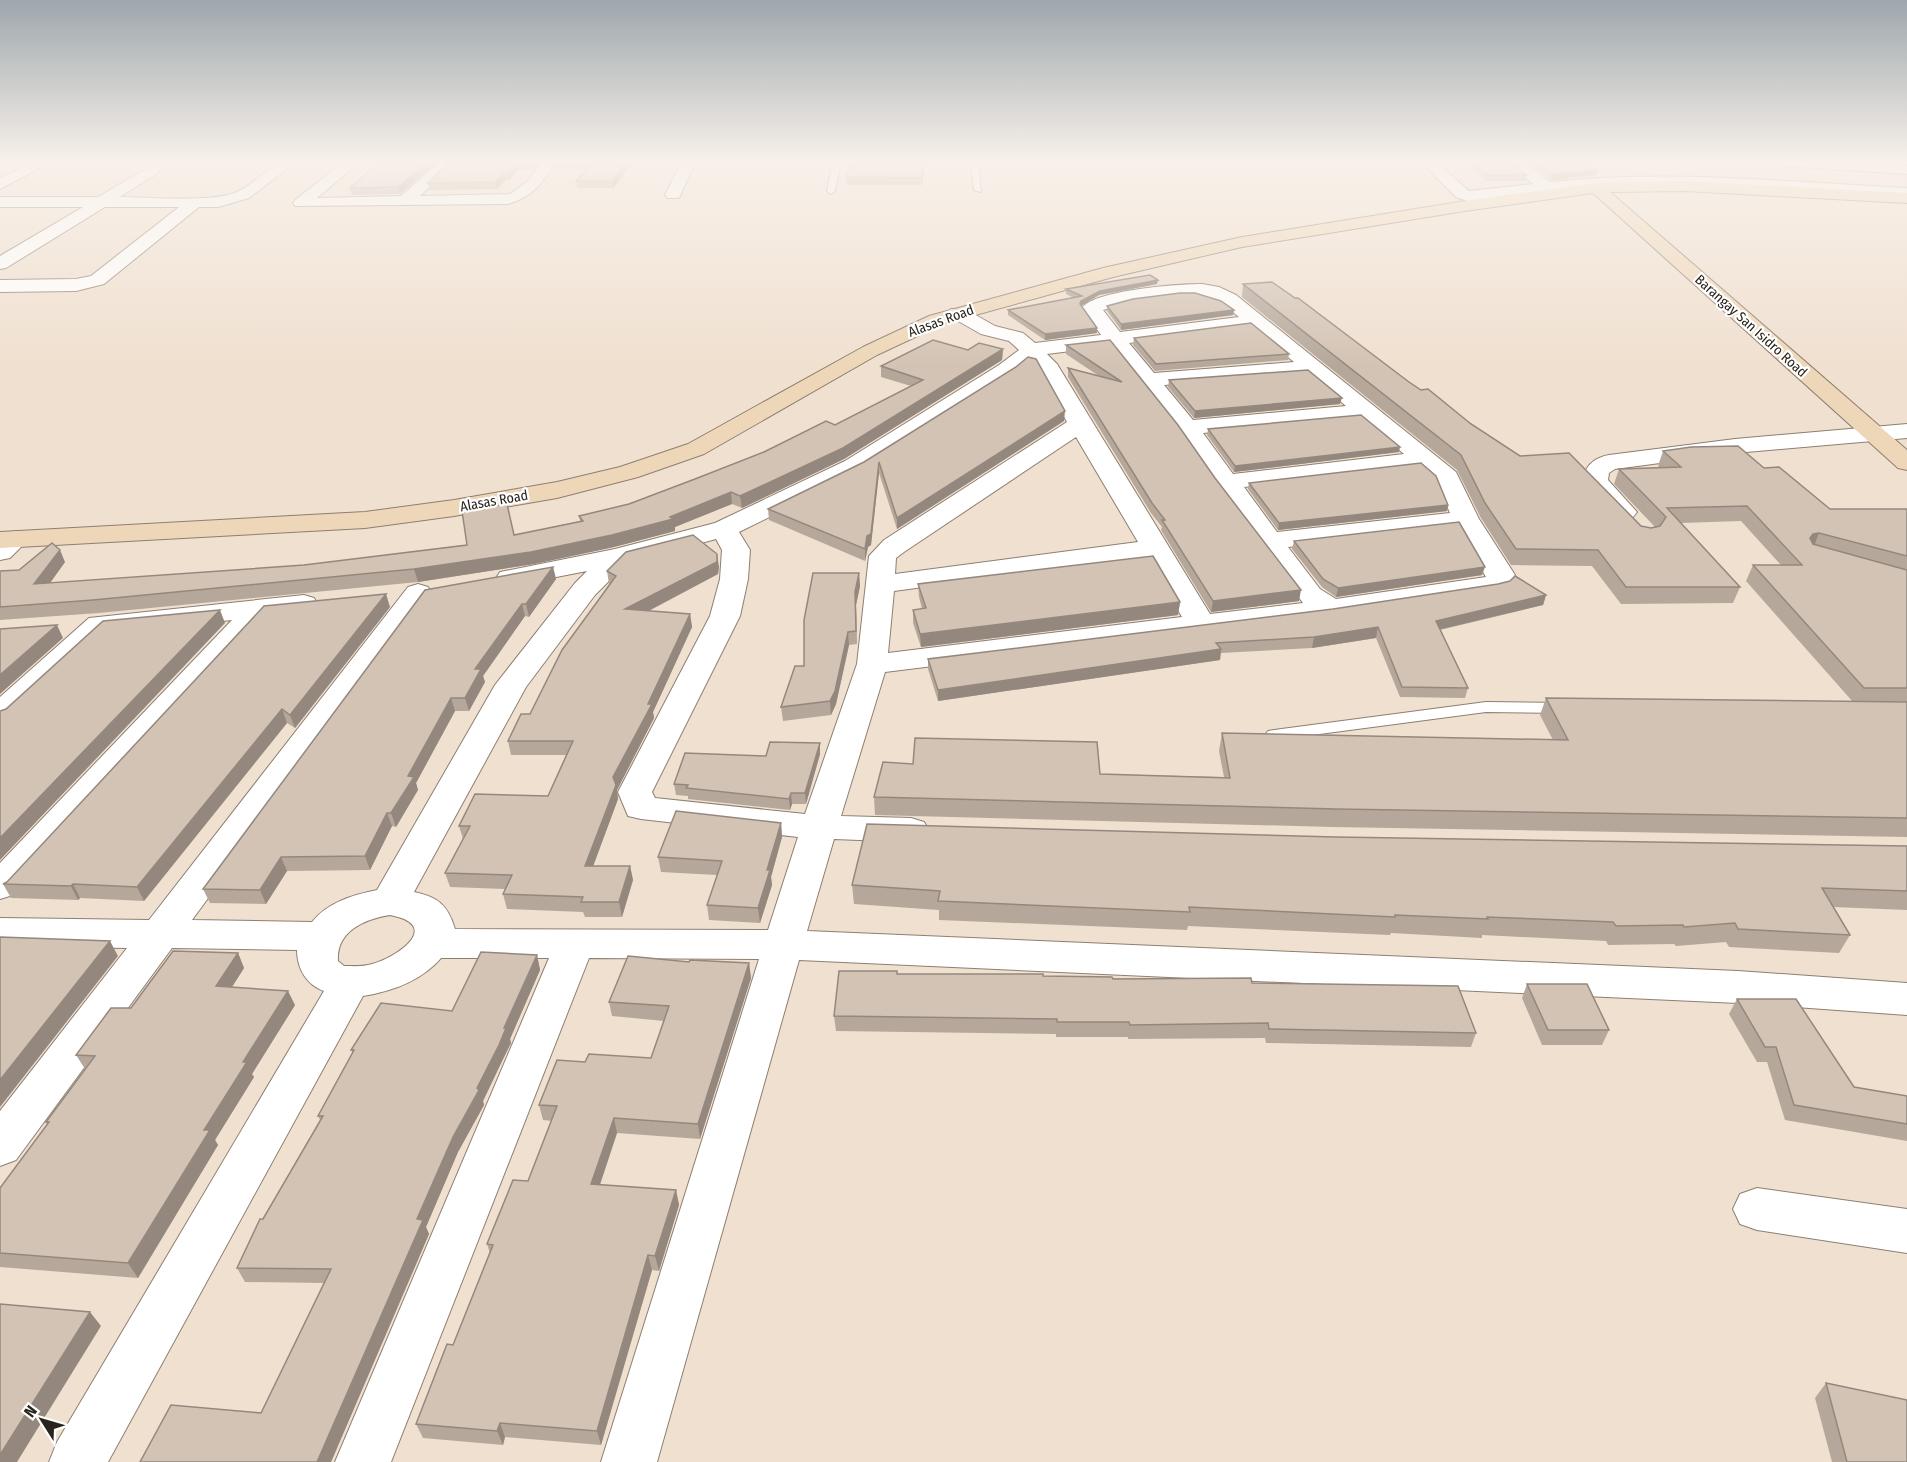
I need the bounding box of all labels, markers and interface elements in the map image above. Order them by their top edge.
street label: Barangay San Isidro Road [1691,271,1811,381]
street label: Alasas Road [906,301,976,341]
street label: Alasas Road [459,487,529,515]
north arrow [12,1390,72,1450]
text: N [20,1402,41,1421]

